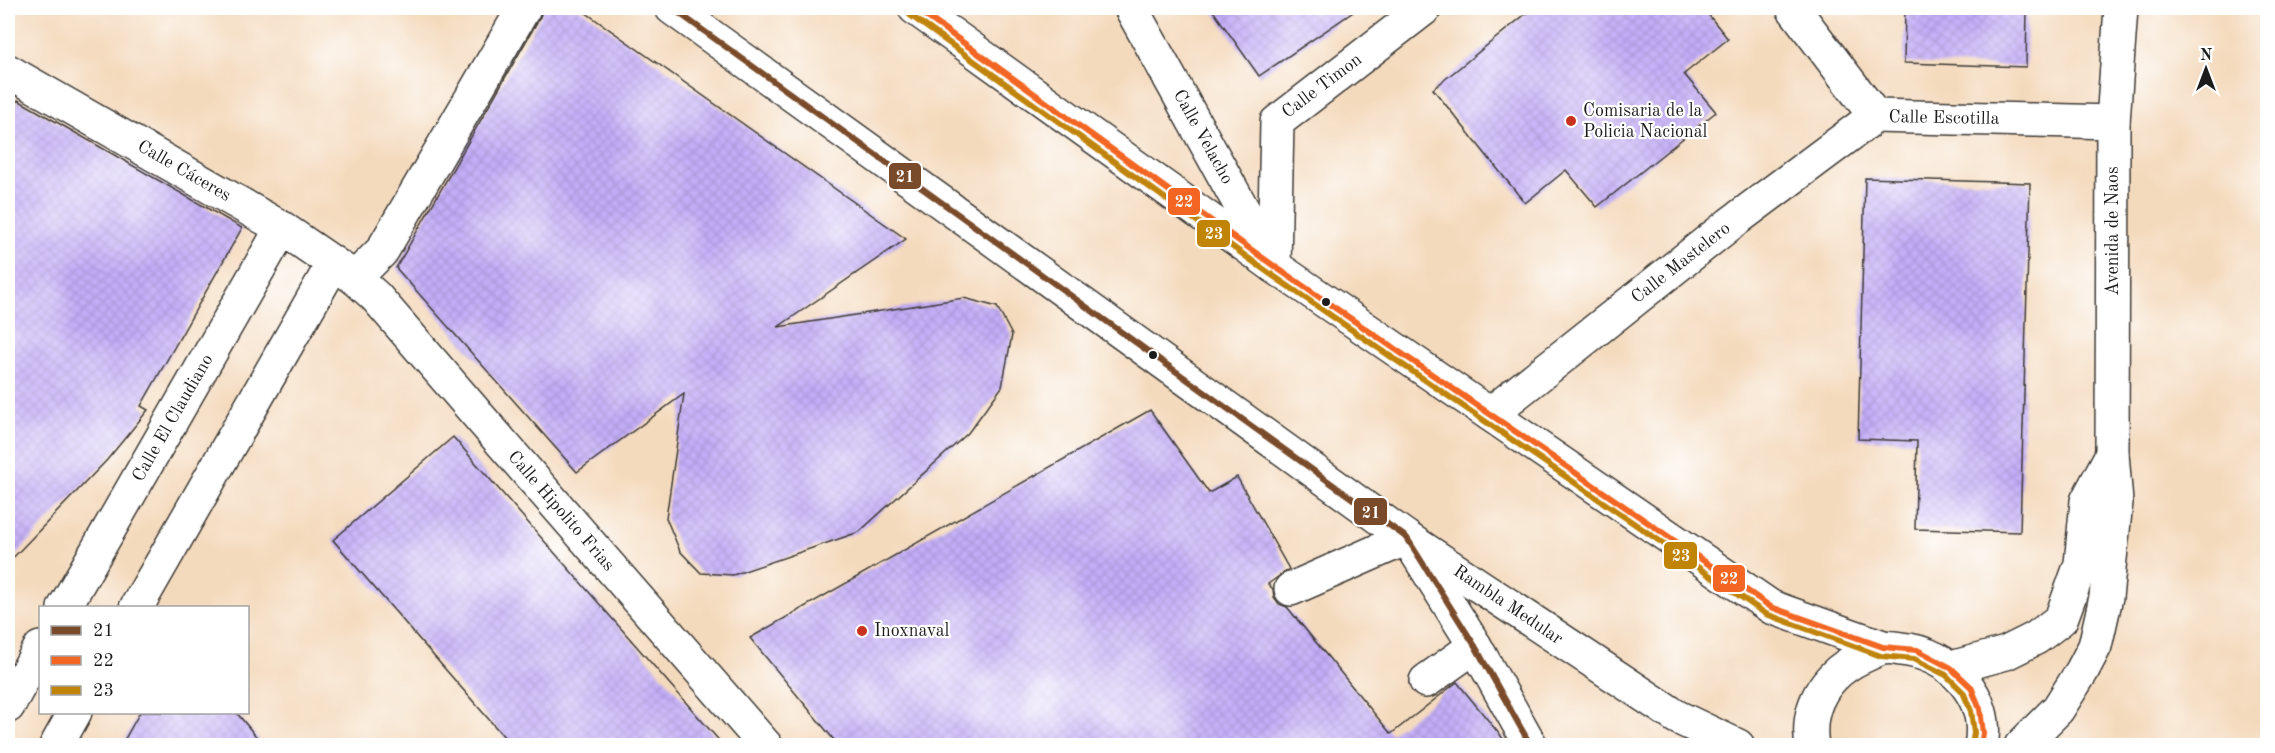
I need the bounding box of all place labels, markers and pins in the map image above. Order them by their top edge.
place label: Comisaria de la Policia Nacional [1583,102,1708,141]
marker: Comisaria de la Policia Nacional [1564,114,1578,128]
unlabelled marker [1320,296,1332,308]
unlabelled marker [1147,349,1159,361]
place label: Inoxnaval [874,622,950,640]
marker: Inoxnaval [855,624,869,638]

